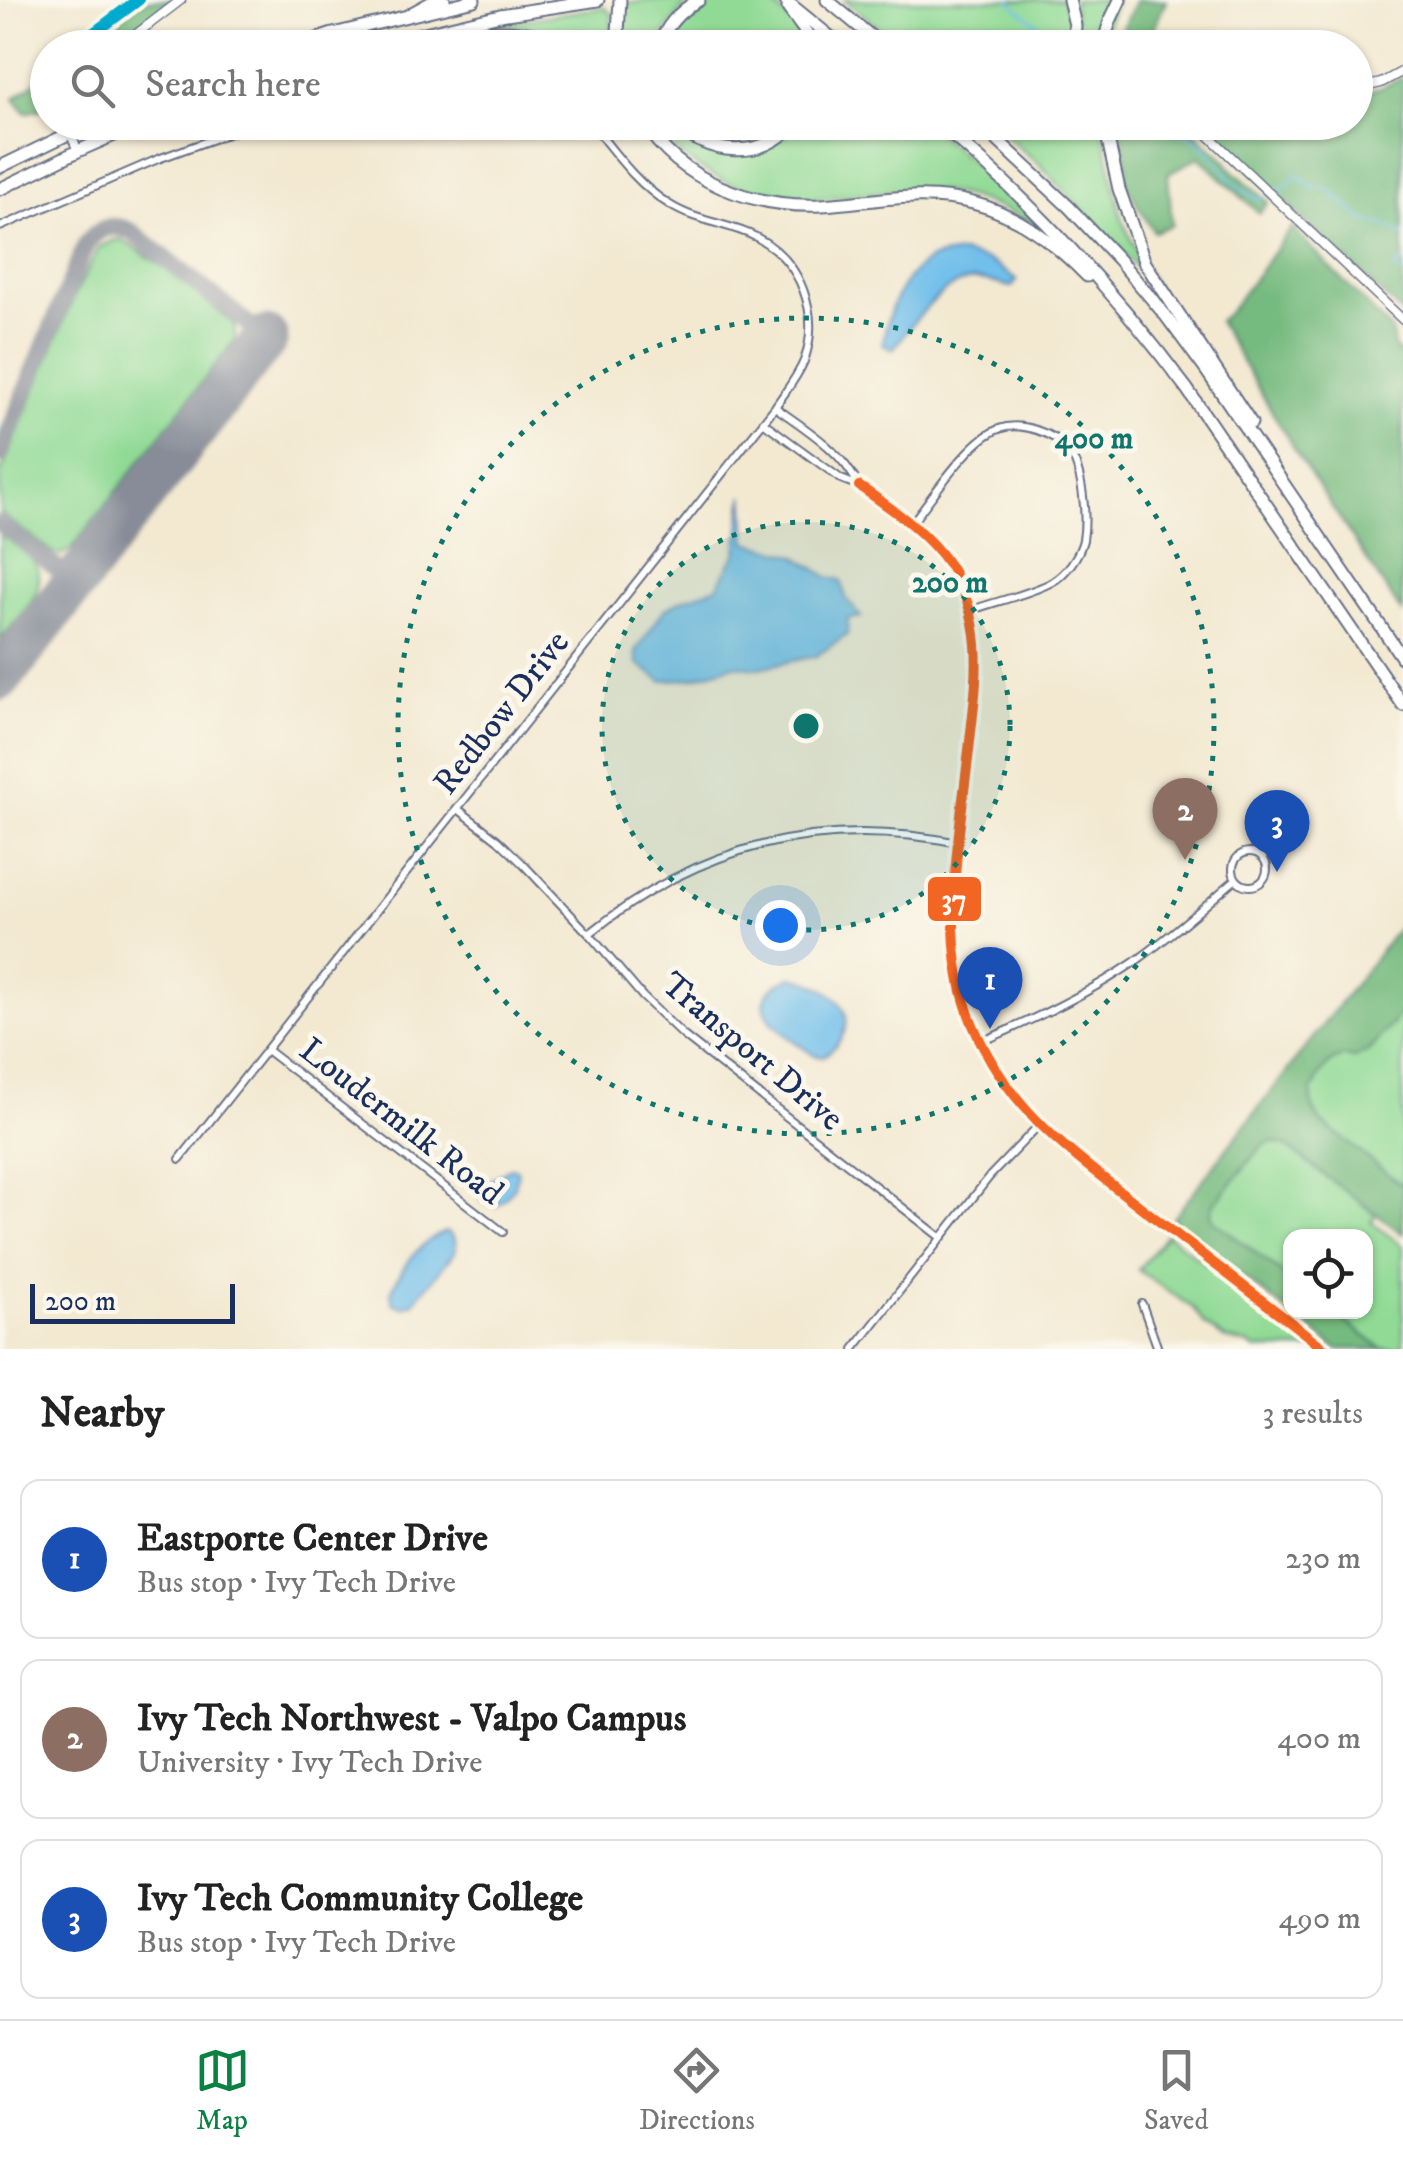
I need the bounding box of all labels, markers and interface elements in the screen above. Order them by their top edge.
search box [30,30,1373,140]
icon: search [65,58,120,113]
text: Search here [145,61,321,109]
text: 400 m [1055,421,1134,458]
text: 200 m [912,565,988,602]
street label: Redbow Drive [424,622,580,804]
centre of rings [788,708,824,744]
pin: 2 [1152,778,1218,860]
pin: 3 [1244,790,1310,872]
line badge: 37 [926,875,983,923]
text: 37 [941,883,967,918]
your location [755,900,806,951]
pin: 1 [958,946,1022,1029]
street label: Transport Drive [652,963,852,1141]
street label: Loudermilk Road [290,1029,512,1216]
map controls [1283,1229,1373,1319]
button: locate [1283,1229,1373,1319]
scale bar [30,1279,235,1324]
text: 200 m [45,1284,116,1319]
text: Nearby [40,1388,164,1440]
text: 3 results [1262,1394,1363,1434]
text: Eastporte Center Drive [137,1515,488,1563]
text: 1 [69,1539,80,1579]
text: 230 m [1285,1539,1361,1579]
text: Bus stop · Ivy Tech Drive [137,1563,456,1603]
text: Ivy Tech Northwest - Valpo Campus [137,1695,686,1743]
text: 2 [67,1719,82,1759]
text: 400 m [1277,1719,1361,1759]
text: University · Ivy Tech Drive [137,1743,482,1783]
text: Ivy Tech Community College [137,1875,583,1923]
text: 3 [69,1899,80,1939]
text: 490 m [1278,1899,1361,1939]
text: Bus stop · Ivy Tech Drive [137,1923,456,1963]
tab: Map [195,2043,250,2138]
tab: Directions [639,2043,755,2138]
tab: Saved [1144,2043,1208,2138]

